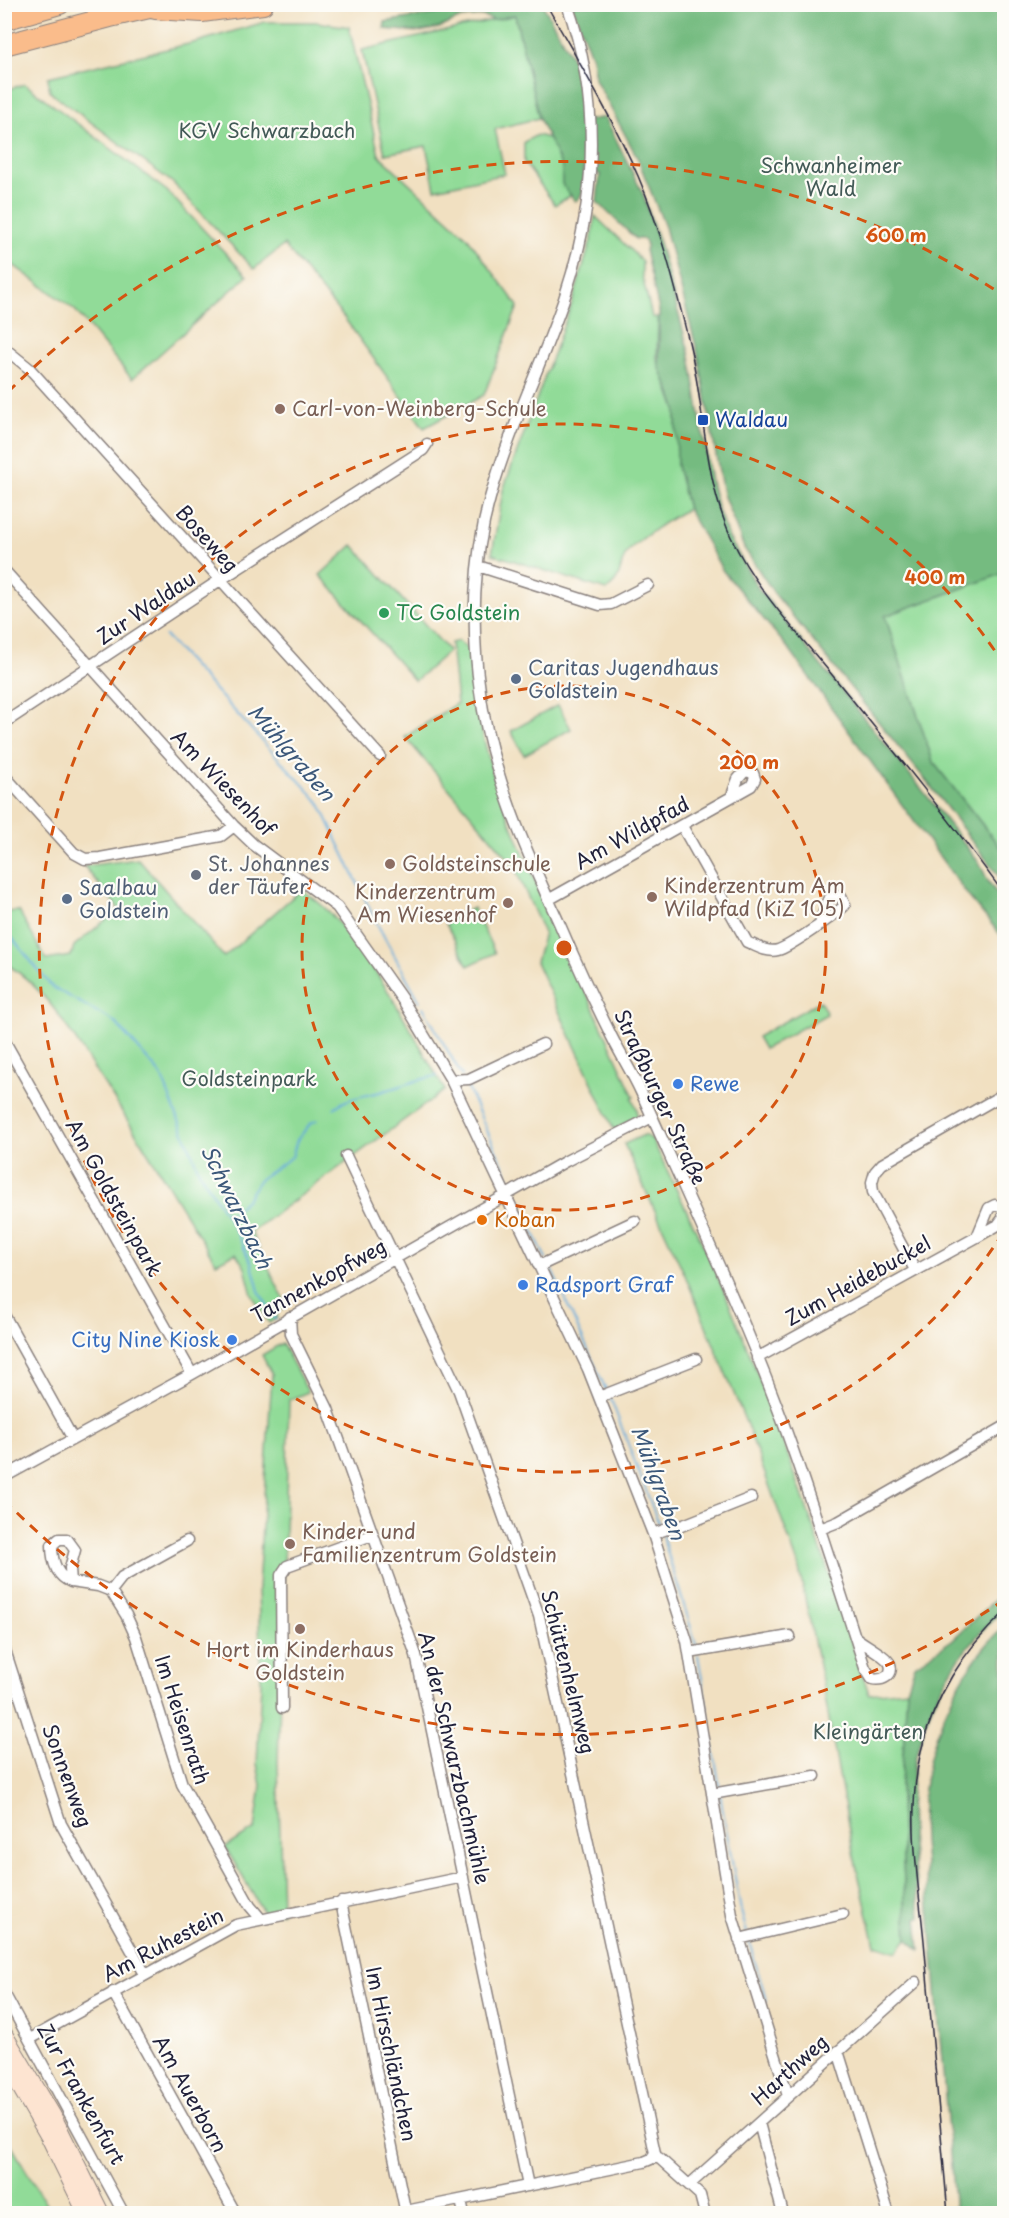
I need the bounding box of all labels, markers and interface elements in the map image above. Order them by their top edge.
park label: KGV Schwarzbach [179,115,356,145]
park label: Schwanheimer Wald [760,150,902,203]
text: 600 m [865,221,927,248]
place label: Carl-von-Weinberg-Schule [292,393,547,423]
marker: Carl-von-Weinberg-Schule [273,402,287,416]
place label: Waldau [715,404,788,434]
marker: Waldau [696,413,710,427]
street label: Boseweg [169,498,246,579]
street label: Zur Waldau [90,563,201,651]
text: 400 m [905,563,965,590]
place label: TC Goldstein [396,597,520,627]
marker: TC Goldstein [377,606,391,620]
place label: Caritas Jugendhaus Goldstein [528,652,719,705]
marker: Caritas Jugendhaus Goldstein [509,672,523,686]
water label: Mühlgraben [241,696,344,808]
street label: Am Wiesenhof [165,722,284,844]
text: 200 m [719,748,779,775]
street label: Am Wildpfad [569,788,694,876]
place label: St. Johannes der Täufer [208,848,330,901]
place label: Goldsteinschule [402,848,551,878]
marker: Goldsteinschule [383,857,397,871]
marker: St. Johannes der Täufer [189,868,203,882]
place label: Kinderzentrum Am Wildpfad (KiZ 105) [664,870,845,923]
place label: Saalbau Goldstein [79,872,169,925]
place label: Kinderzentrum Am Wiesenhof [355,876,497,929]
marker: Kinderzentrum Am Wildpfad (KiZ 105) [645,890,659,904]
marker: Saalbau Goldstein [60,892,74,906]
marker: Kinderzentrum Am Wiesenhof [501,896,515,910]
centre of rings [554,938,574,958]
street label: Straßburger Straße [607,1004,715,1189]
park label: Goldsteinpark [181,1063,317,1093]
place label: Rewe [690,1068,740,1098]
marker: Rewe [671,1077,685,1091]
street label: Am Goldsteinpark [59,1113,171,1282]
water label: Schwarzbach [194,1139,282,1274]
place label: Koban [494,1204,556,1234]
marker: Koban [475,1213,489,1227]
street label: Zum Heidebuckel [779,1228,936,1333]
street label: Tannenkopfweg [245,1230,392,1330]
place label: Radsport Graf [535,1269,675,1299]
marker: Radsport Graf [516,1278,530,1292]
place label: City Nine Kiosk [71,1324,220,1354]
marker: City Nine Kiosk [225,1333,239,1347]
water label: Mühlgraben [624,1421,696,1545]
place label: Kinder- und Familienzentrum Goldstein [302,1516,557,1569]
marker: Kinder- und Familienzentrum Goldstein [283,1537,297,1551]
street label: Schüttenhelmweg [534,1586,604,1757]
marker: Hort im Kinderhaus Goldstein [293,1622,307,1636]
street label: An der Schwarzbachmühle [411,1628,499,1887]
place label: Hort im Kinderhaus Goldstein [206,1634,394,1687]
street label: Im Heisenrath [148,1651,218,1788]
park label: Kleingärten [813,1716,923,1746]
street label: Sonnenweg [35,1719,101,1832]
street label: Am Ruhestein [97,1900,229,1989]
street label: Im Hirschländchen [359,1964,425,2144]
street label: Zur Frankenfurt [30,2017,133,2170]
street label: Harthweg [744,2027,834,2112]
street label: Am Auerborn [146,2029,236,2158]

